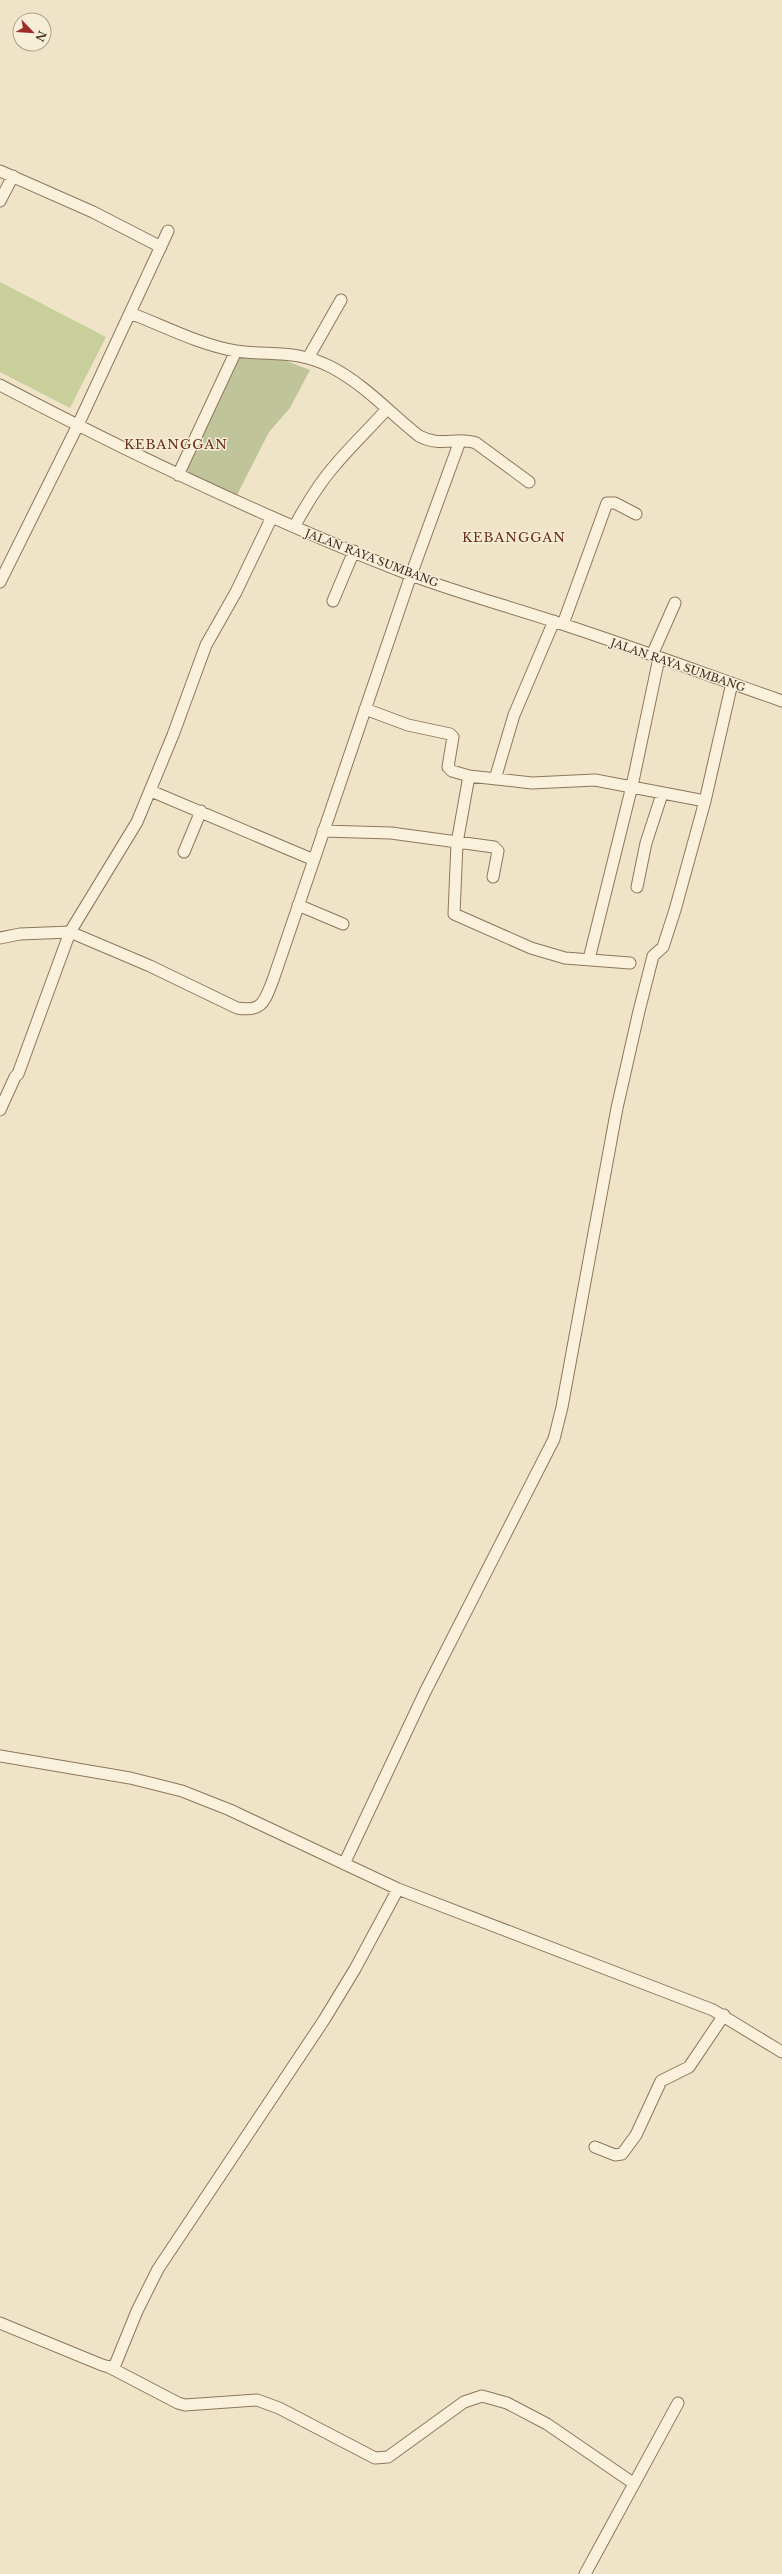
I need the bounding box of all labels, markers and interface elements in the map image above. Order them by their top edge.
north arrow [12,12,52,52]
text: N [32,29,50,44]
district label: KEBANGGAN [124,436,228,453]
street label: JALAN RAYA SUMBANG [301,525,441,590]
district label: KEBANGGAN [462,529,566,546]
street label: JALAN RAYA SUMBANG [607,635,748,695]

